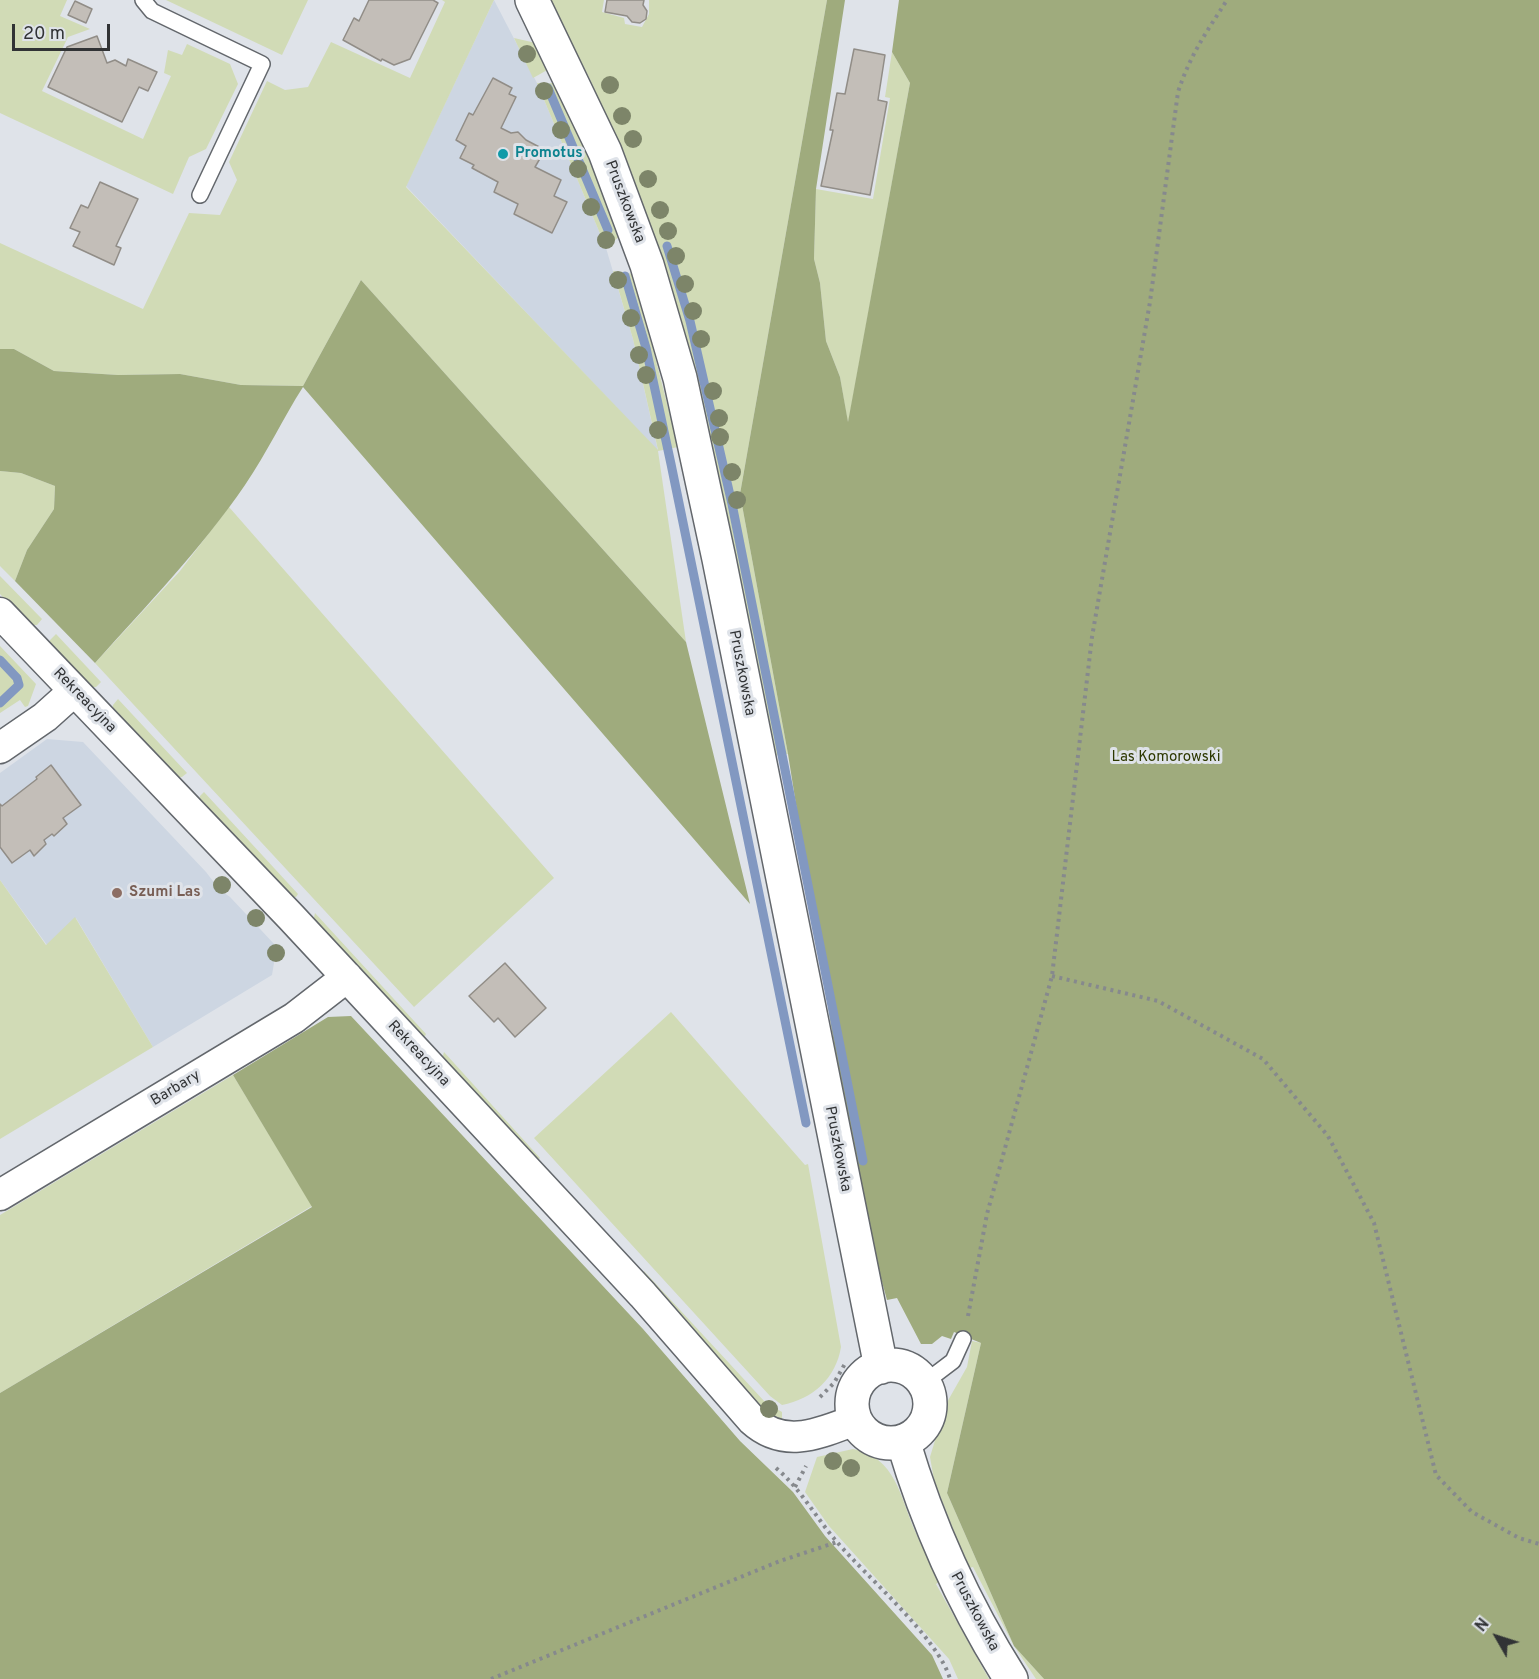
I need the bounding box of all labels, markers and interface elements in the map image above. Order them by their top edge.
scale bar [15,12,112,50]
text: 20 m [23,23,65,46]
place label: Promotus [515,145,583,163]
marker: Promotus [496,147,510,161]
street label: Pruszkowska [600,158,648,246]
street label: Pruszkowska [724,629,758,717]
street label: Rekreacyjna [49,665,119,737]
park label: Las Komorowski [1111,749,1221,767]
place label: Szumi Las [129,884,201,902]
marker: Szumi Las [110,886,124,900]
street label: Rekreacyjna [383,1017,453,1091]
street label: Barbary [148,1067,204,1111]
street label: Pruszkowska [820,1105,854,1193]
street label: Pruszkowska [946,1569,1002,1655]
north arrow [1467,1607,1527,1667]
text: N [1472,1615,1494,1636]

